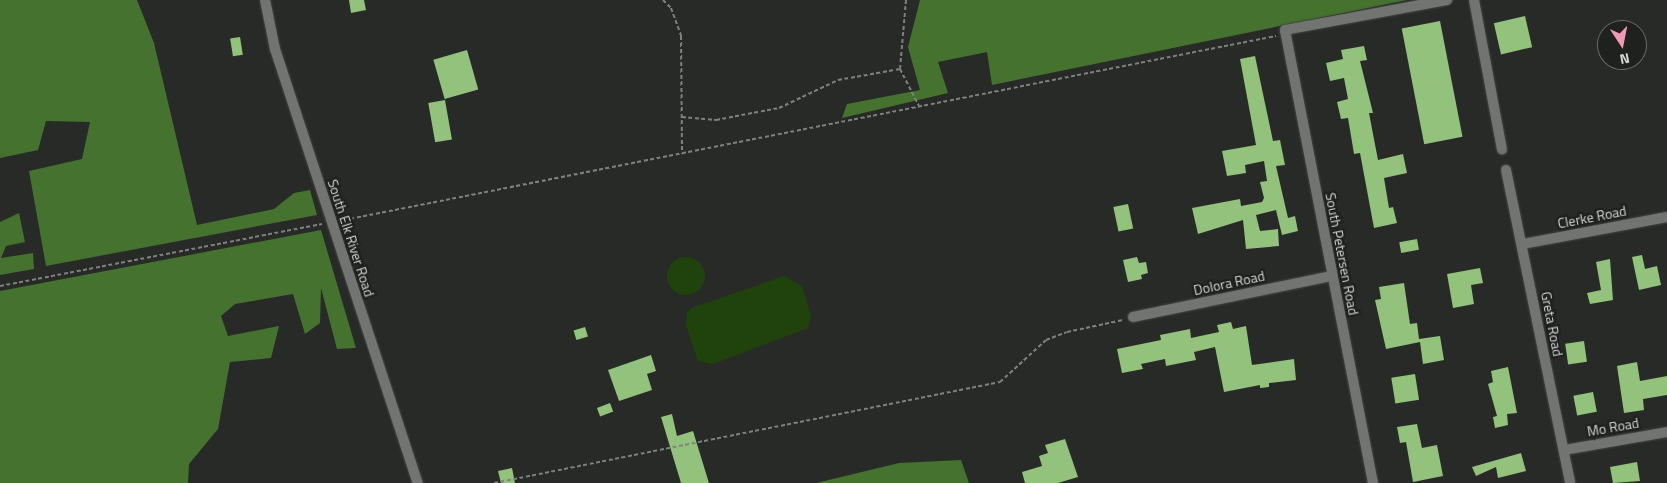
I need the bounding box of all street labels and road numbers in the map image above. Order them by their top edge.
street label: South Elk River Road [324,177,378,299]
street label: South Petersen Road [1322,191,1362,317]
street label: Clerke Road [1556,202,1628,232]
street label: Dolora Road [1192,267,1266,299]
street label: Greta Road [1537,290,1567,358]
street label: Mo Road [1586,414,1640,440]

